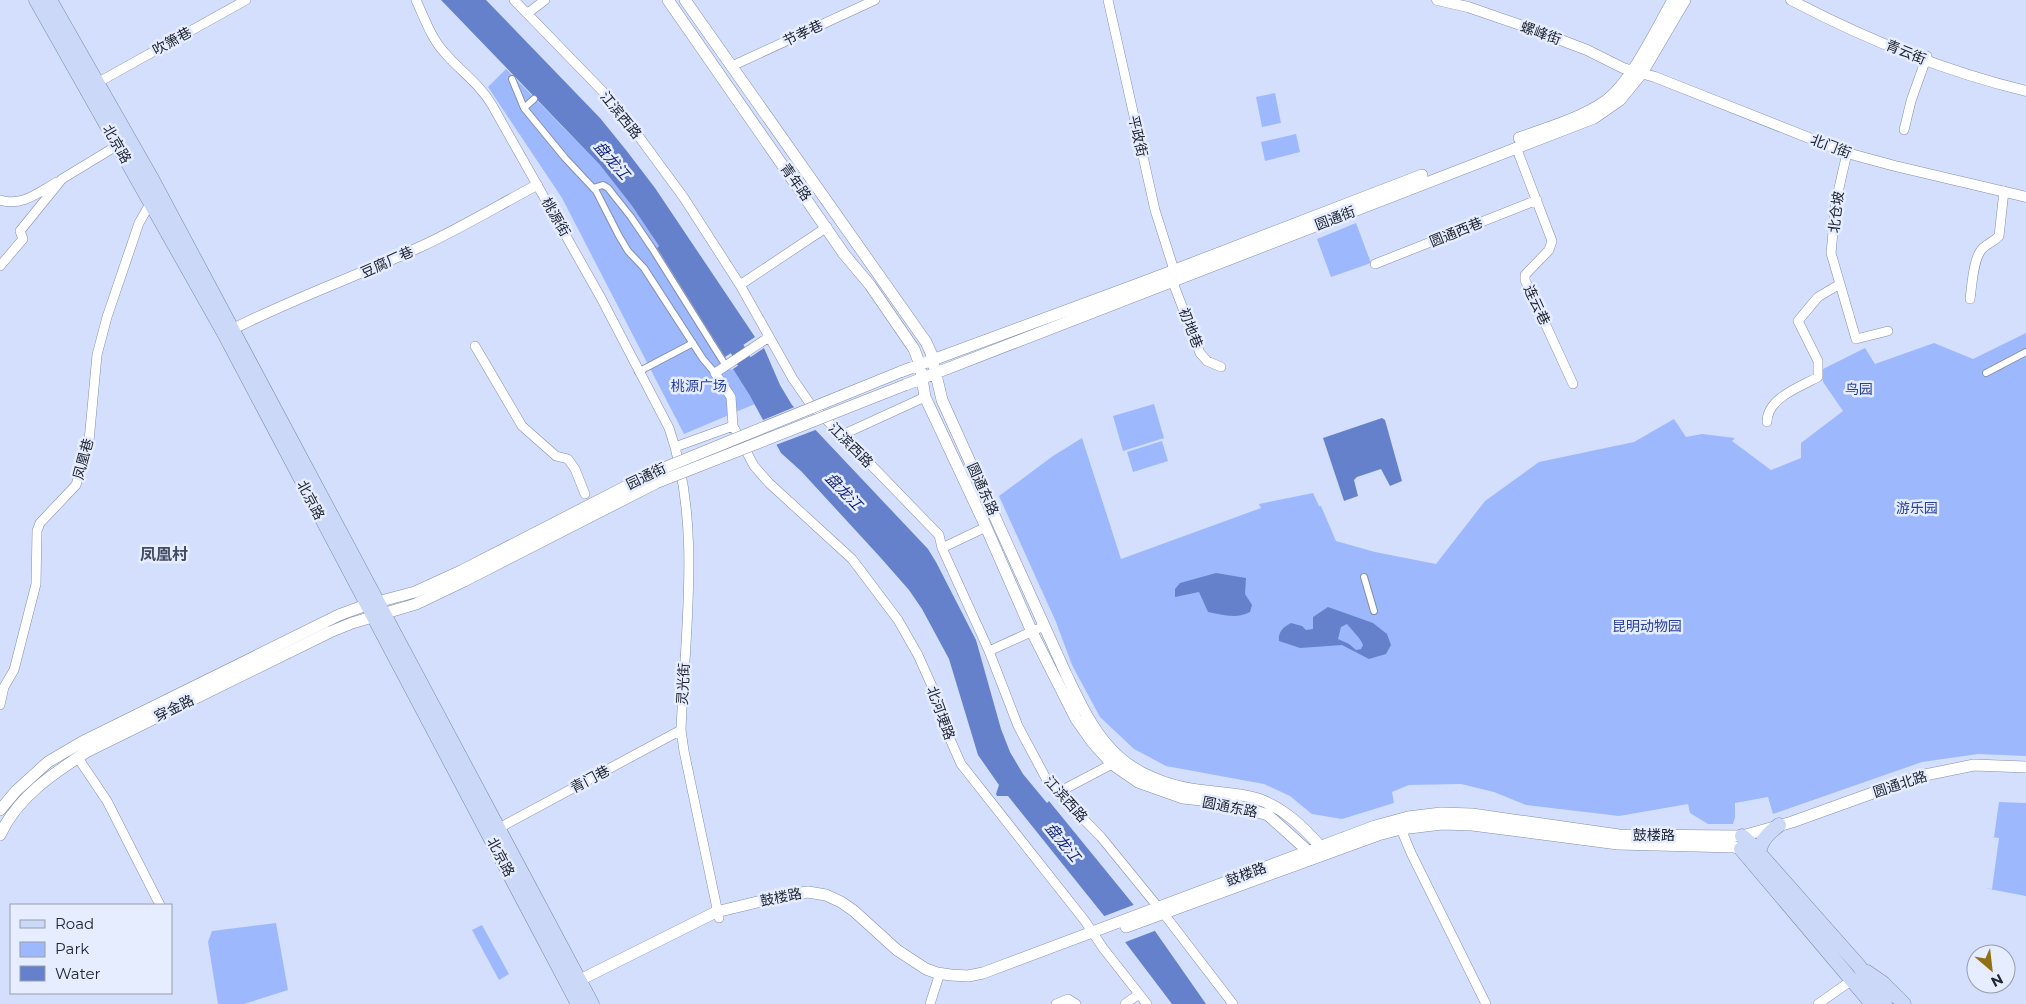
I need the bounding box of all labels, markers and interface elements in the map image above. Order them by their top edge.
street label: 节孝巷 [780,16,826,50]
street label: 螺峰街 [1518,17,1564,49]
street label: 吹箫巷 [149,23,195,59]
street label: 青云街 [1883,36,1929,68]
street label: 江滨西路 [596,88,646,142]
street label: 平政街 [1125,114,1151,158]
street label: 北京路 [99,121,135,167]
street label: 北门街 [1808,130,1854,162]
water label: 盘龙江 [590,137,635,185]
street label: 青年路 [777,160,815,204]
street label: 北仓坡 [1825,190,1847,234]
street label: 桃源街 [538,194,574,240]
street label: 圆通街 [1312,202,1358,234]
street label: 圆通西巷 [1427,213,1485,251]
street label: 豆腐厂巷 [358,242,416,282]
street label: 连云巷 [1520,282,1554,328]
street label: 初地巷 [1175,305,1207,351]
park label: 桃源广场 [671,377,727,395]
park label: 鸟园 [1845,380,1873,398]
street label: 江滨西路 [825,419,877,471]
street label: 凤凰巷 [69,436,97,482]
street label: 园通街 [623,459,669,493]
street label: 圆通东路 [963,460,1003,518]
water label: 盘龙江 [822,468,868,515]
street label: 北京路 [293,477,329,523]
park label: 游乐园 [1896,499,1938,517]
district label: 凤凰村 [140,545,188,564]
park label: 昆明动物园 [1612,617,1682,635]
street label: 灵光街 [673,663,693,705]
street label: 北河埂路 [923,684,959,742]
street label: 穿金路 [151,691,197,725]
street label: 青门巷 [567,761,613,797]
street label: 圆通北路 [1871,767,1929,801]
street label: 江滨西路 [1041,772,1091,826]
street label: 圆通东路 [1201,793,1259,821]
water label: 盘龙江 [1041,819,1086,867]
street label: 鼓楼路 [1633,826,1675,844]
street label: 北京路 [483,834,519,880]
street label: 鼓楼路 [1223,858,1269,890]
street label: 鼓楼路 [759,884,803,910]
legend [10,904,172,994]
text: Road [55,914,94,933]
text: Park [55,939,89,958]
north arrow [1966,944,2016,994]
text: Water [55,964,101,983]
text: N [1988,970,2006,991]

